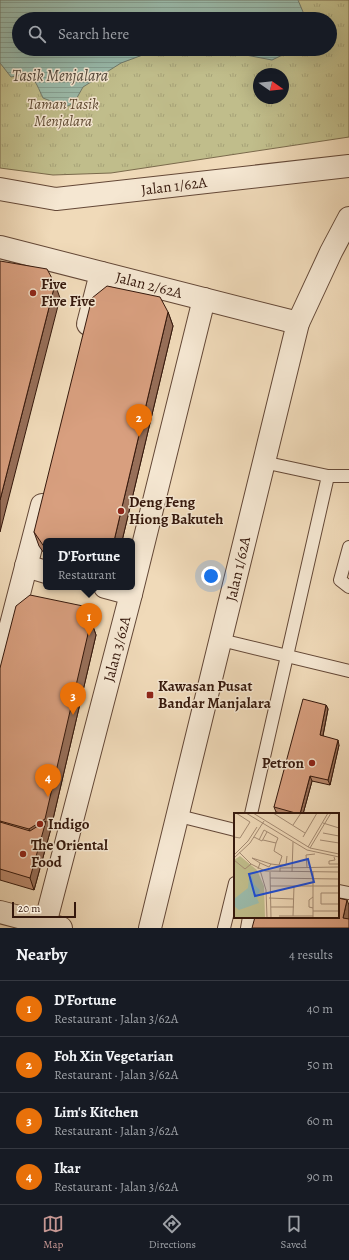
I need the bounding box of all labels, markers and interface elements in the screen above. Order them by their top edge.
search box [12,12,337,56]
icon: search [26,23,48,45]
text: Search here [58,24,129,44]
water label: Tasik Menjalara [12,65,109,87]
north arrow [253,68,289,104]
park label: Taman Tasik Menjalara [27,94,99,131]
street label: Jalan 1/62A [140,172,208,200]
street label: Jalan 2/62A [114,267,185,303]
place label: Five Five Five [41,274,95,311]
marker: Five Five Five [28,288,38,298]
pin: 2 [126,404,152,437]
place label: Deng Feng Hiong Bakuteh [129,492,224,529]
marker: Deng Feng Hiong Bakuteh [116,506,126,516]
street label: Jalan 1/62A [221,534,255,603]
popup [43,538,135,590]
text: D'Fortune [58,546,120,566]
text: Restaurant [58,566,116,583]
your location [201,566,221,586]
pin: 1 [76,603,102,636]
street label: Jalan 3/62A [99,614,135,684]
place label: Kawasan Pusat Bandar Manjalara [158,676,272,713]
pin: 3 [60,682,86,715]
marker: Kawasan Pusat Bandar Manjalara [145,690,155,700]
place label: Petron [262,753,305,773]
marker: Petron [307,758,317,768]
pin: 4 [35,764,61,797]
inset map [234,813,339,918]
place label: Indigo [48,814,90,834]
marker: Indigo [35,819,45,829]
place label: The Oriental Food [31,835,108,872]
marker: The Oriental Food [18,849,28,859]
scale bar [12,900,76,919]
text: 20 m [18,901,40,916]
text: Nearby [16,943,67,966]
text: 4 results [289,946,333,963]
text: D'Fortune [54,990,116,1010]
text: 1 [27,1000,31,1017]
text: 40 m [307,1000,333,1017]
text: Restaurant · Jalan 3/62A [54,1010,178,1027]
text: Foh Xin Vegetarian [54,1046,173,1066]
text: 2 [26,1056,32,1073]
text: 50 m [307,1056,333,1073]
text: Restaurant · Jalan 3/62A [54,1066,178,1083]
text: Lim's Kitchen [54,1102,138,1122]
text: 3 [26,1112,32,1129]
text: 60 m [307,1112,333,1129]
text: Restaurant · Jalan 3/62A [54,1122,178,1139]
text: Ikar [54,1158,81,1178]
text: 4 [26,1168,32,1185]
text: 90 m [307,1168,333,1185]
text: Restaurant · Jalan 3/62A [54,1178,178,1195]
tab: Map [42,1213,64,1252]
tab: Directions [149,1213,196,1252]
tab: Saved [281,1213,307,1252]

